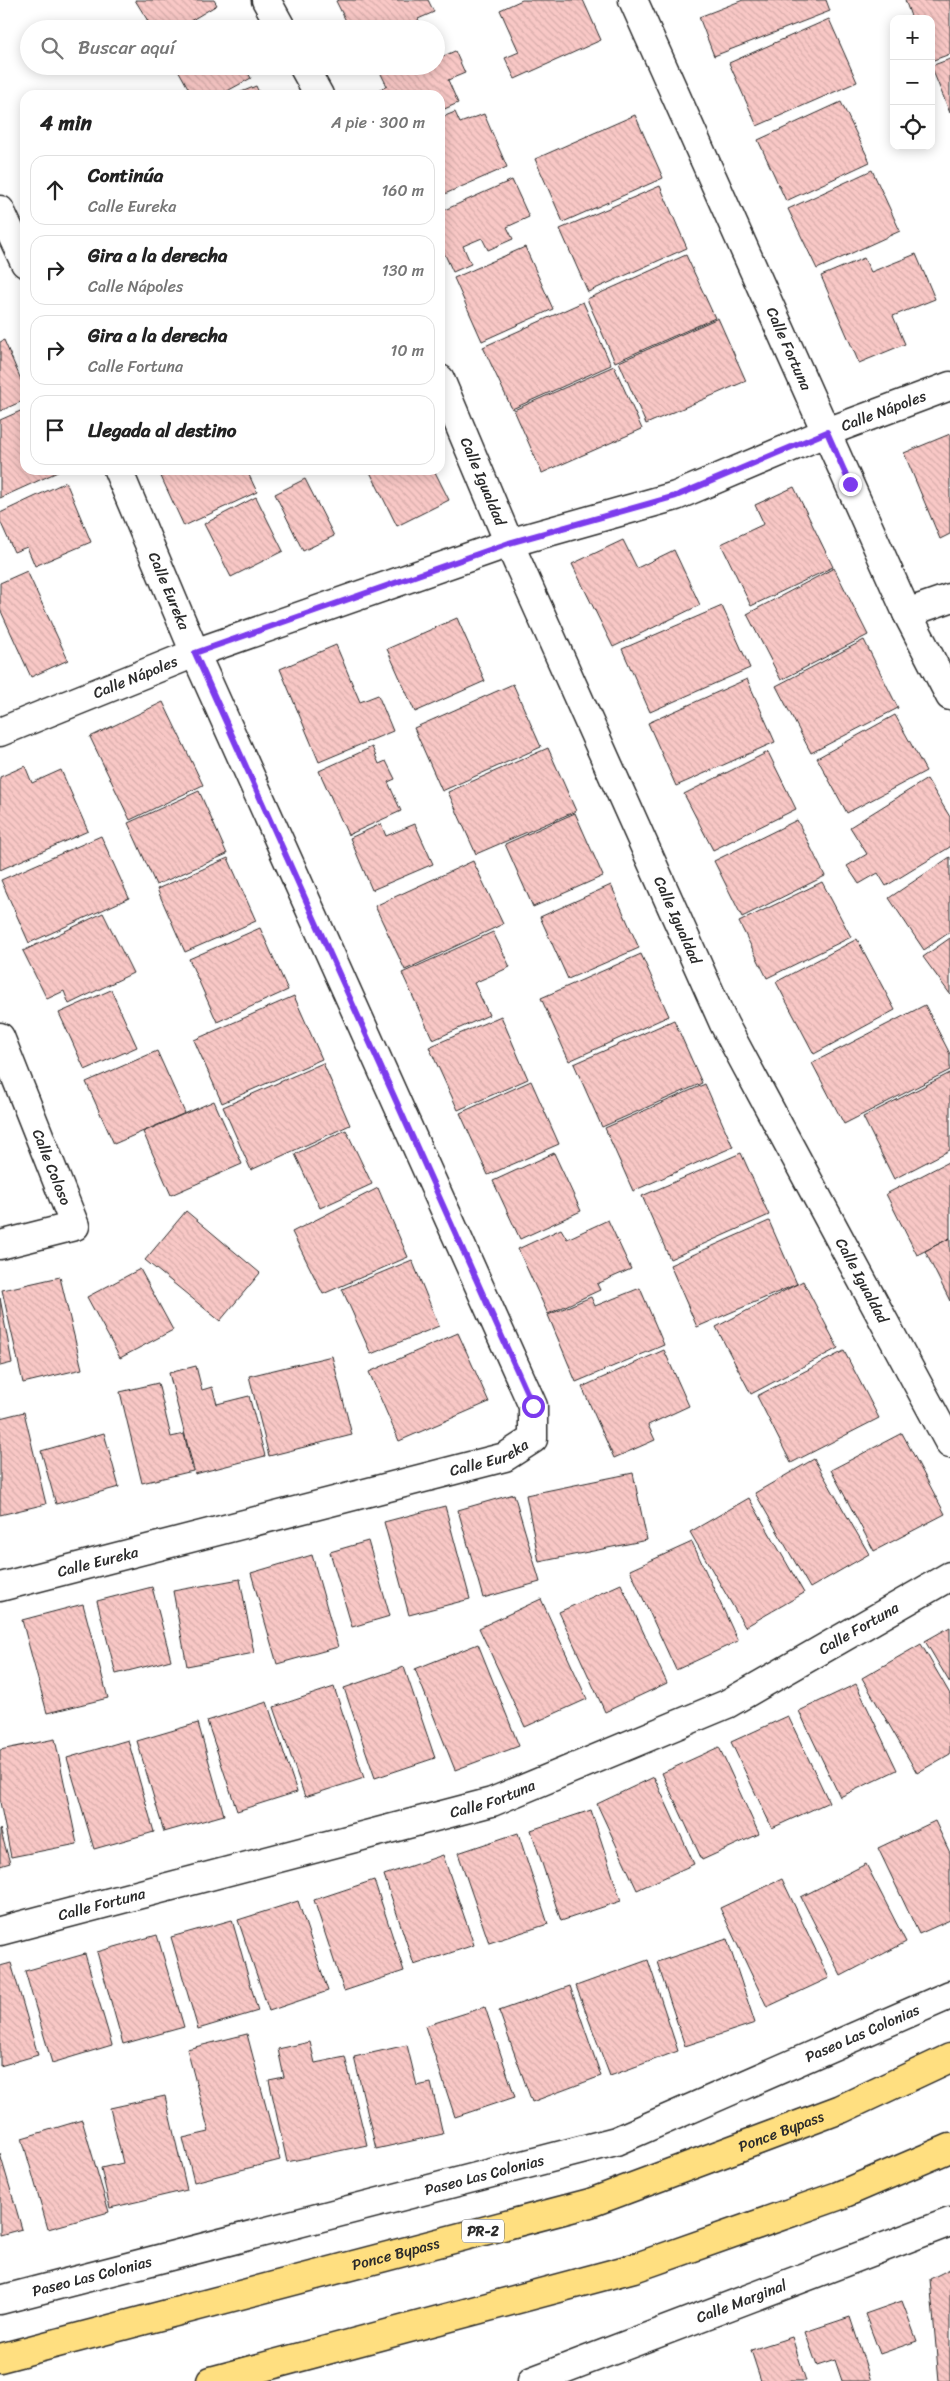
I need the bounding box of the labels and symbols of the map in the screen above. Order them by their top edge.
street label: Calle Fortuna [759,303,819,395]
street label: Calle Nápoles [837,383,930,439]
street label: Calle Igualdad [453,433,514,531]
route end [839,473,862,496]
street label: Calle Eureka [141,548,197,635]
street label: Calle Nápoles [89,648,182,706]
street label: Calle Igualdad [647,872,709,969]
street label: Calle Coloso [25,1125,79,1210]
street label: Calle Igualdad [828,1233,896,1329]
route start [522,1395,545,1418]
street label: Calle Eureka [447,1432,534,1484]
street label: Calle Eureka [54,1539,142,1585]
street label: Calle Fortuna [814,1595,904,1662]
street label: Calle Fortuna [447,1772,540,1826]
street label: Calle Fortuna [55,1880,148,1928]
street label: Paseo Las Colonias [801,1997,924,2070]
street label: Ponce Bypass [734,2103,828,2159]
street label: Paseo Las Colonias [421,2147,547,2203]
road number: PR-2 [462,2220,504,2242]
street label: Ponce Bypass [349,2230,443,2278]
street label: Paseo Las Colonias [29,2248,155,2304]
street label: Calle Marginal [692,2272,791,2330]

